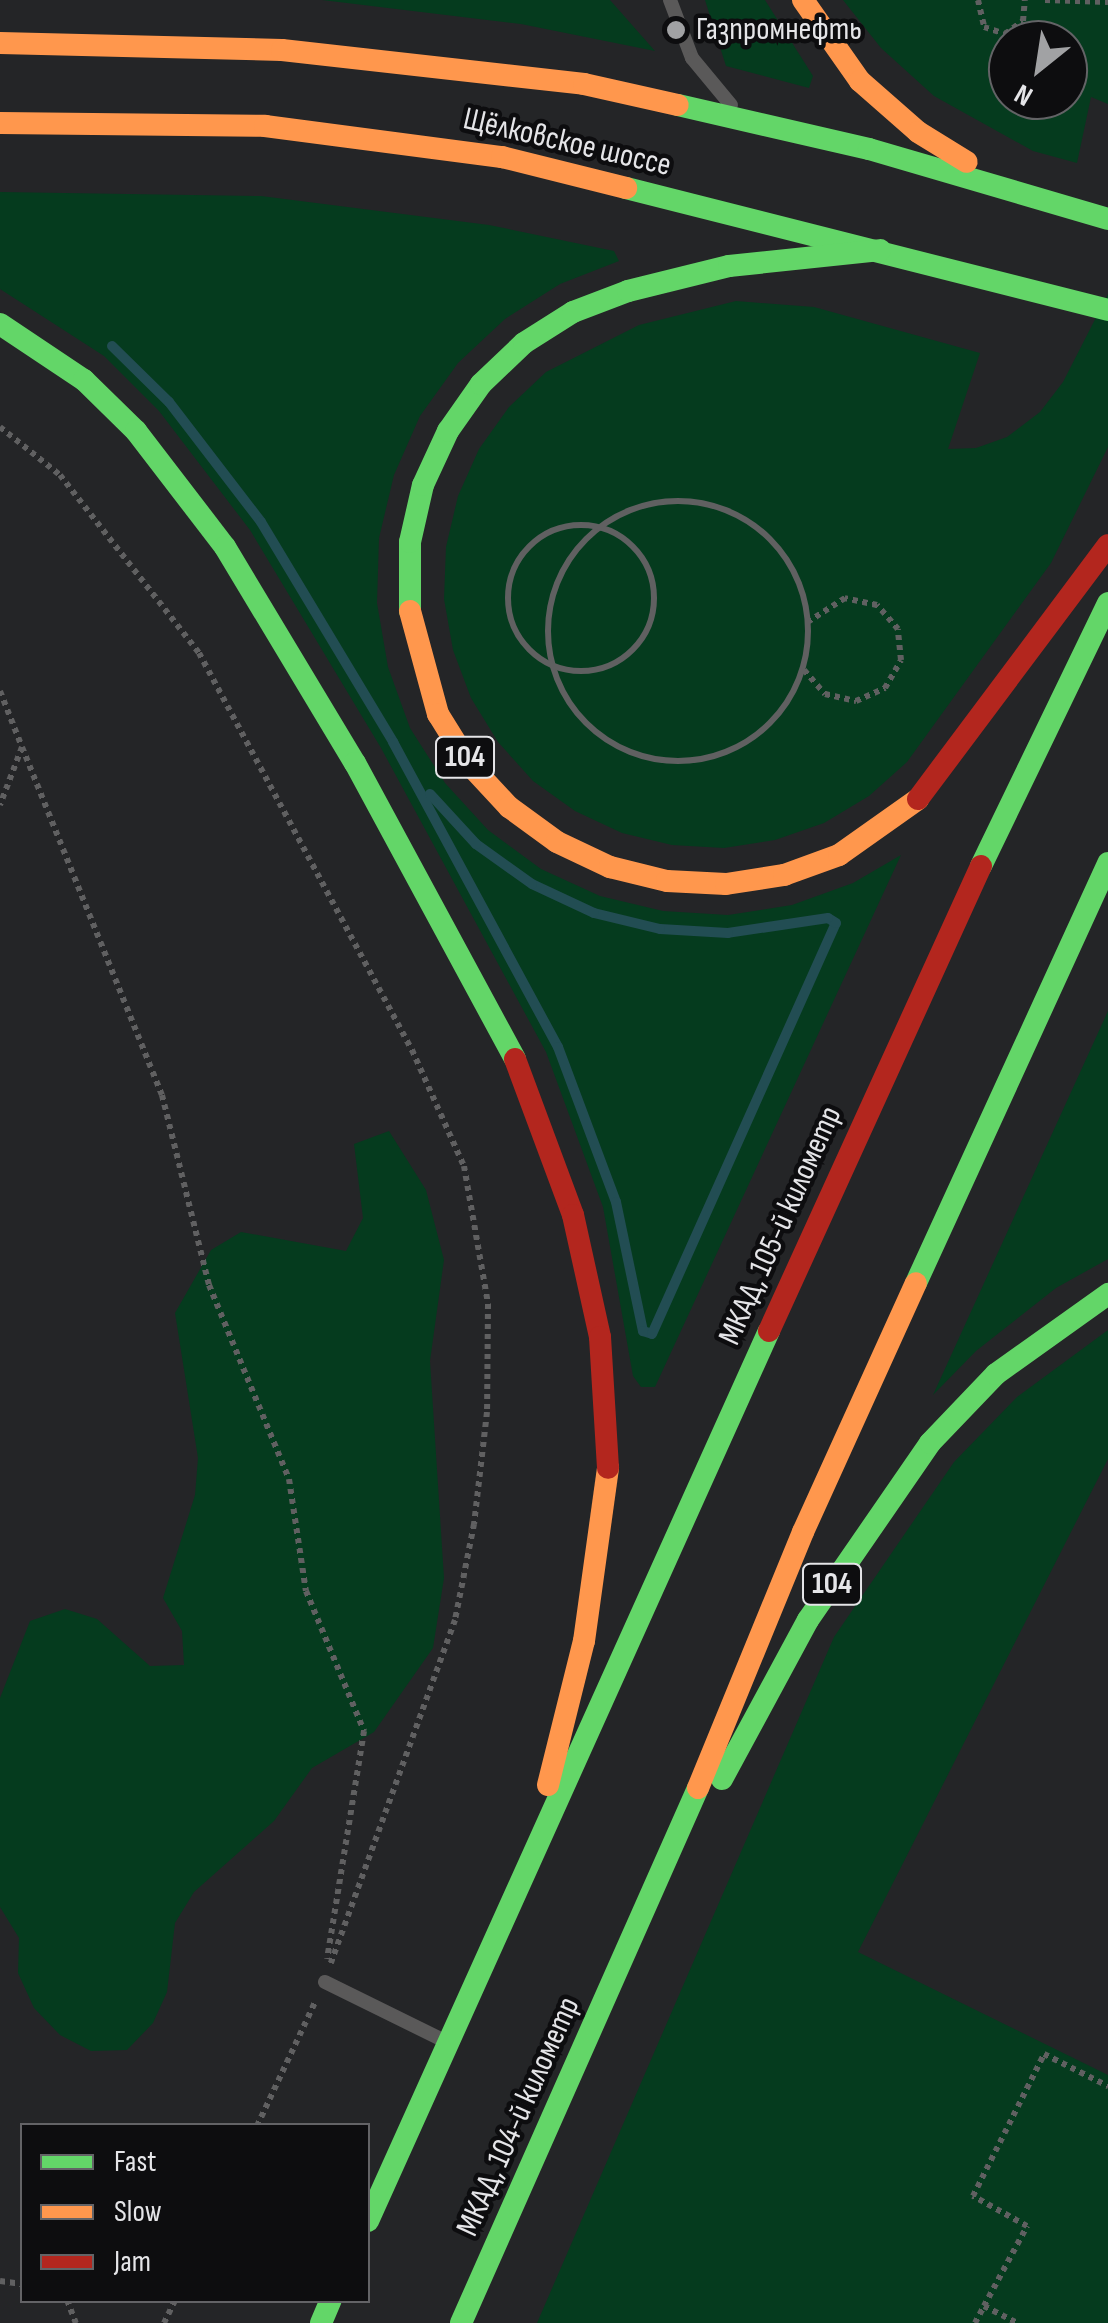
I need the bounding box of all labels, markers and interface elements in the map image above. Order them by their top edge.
place label: Газпромнефть [696,11,862,49]
marker: Газпромнефть [665,19,687,41]
north arrow [988,20,1088,120]
text: N [1009,77,1038,113]
street label: Щёлковское шоссе [459,100,675,186]
road number: 104 [435,732,495,782]
street label: МКАД, 105-й километр [711,1101,851,1351]
road number: 104 [802,1559,862,1609]
street label: МКАД, 104-й километр [449,1992,589,2242]
legend [20,2123,370,2303]
text: Fast [114,2144,156,2180]
text: Slow [114,2194,162,2230]
text: Jam [114,2244,151,2280]

